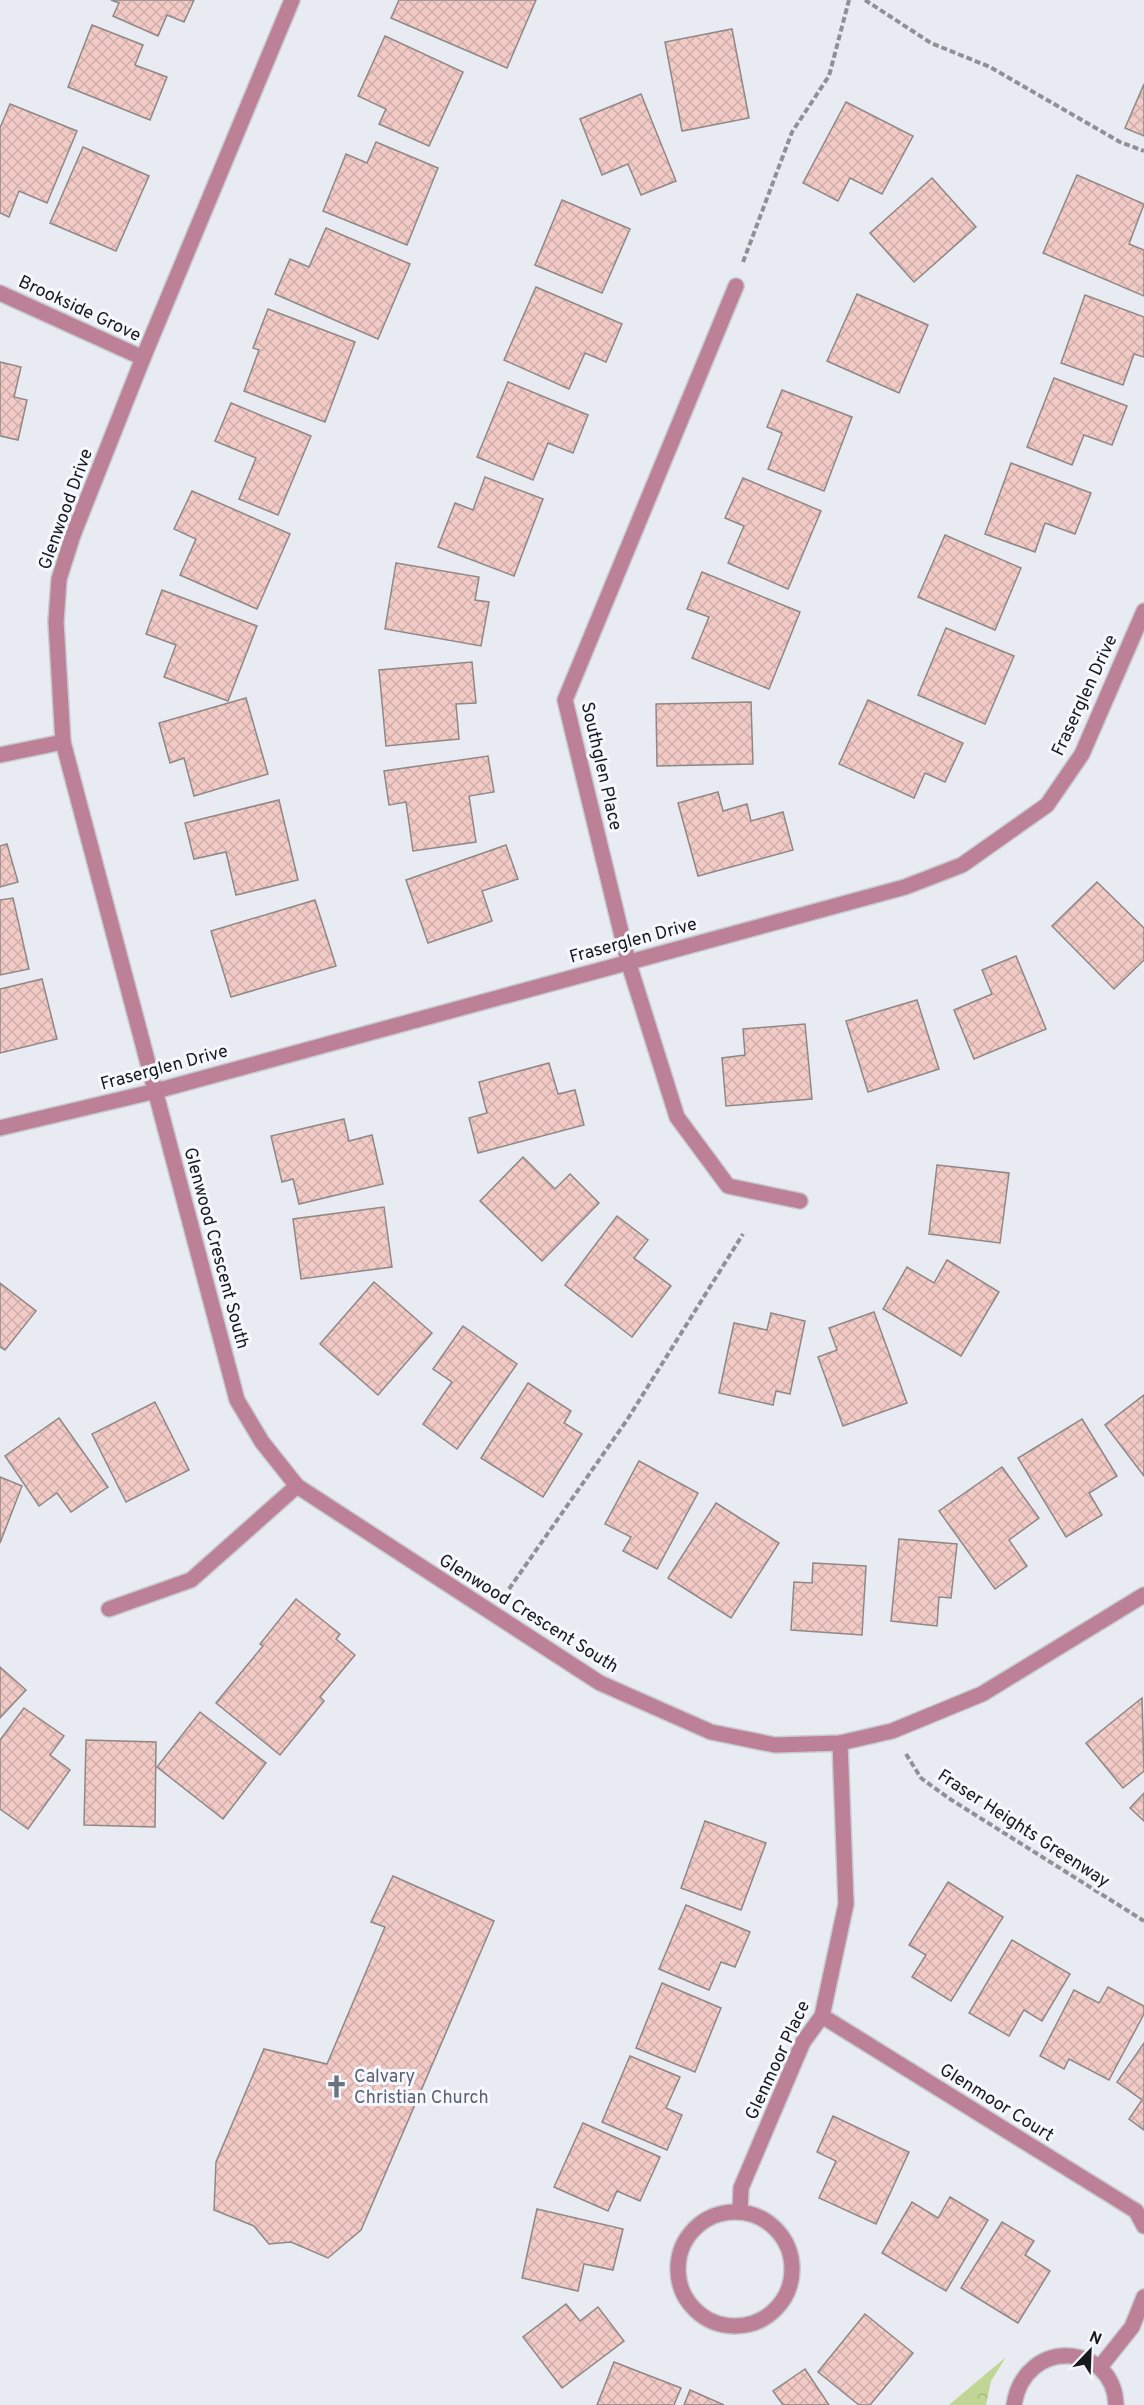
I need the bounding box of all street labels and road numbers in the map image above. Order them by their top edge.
street label: Brookside Grove [14,271,144,348]
street label: Glenwood Drive [34,446,99,573]
street label: Fraserglen Drive [1047,631,1124,760]
street label: Southglen Place [575,700,626,833]
street label: Fraserglen Drive [567,913,700,970]
street label: Fraserglen Drive [98,1040,231,1097]
street label: Glenwood Crescent South [178,1145,254,1352]
street label: Glenwood Crescent South [434,1549,622,1679]
street label: Fraser Heights Greenway [933,1765,1114,1894]
street label: Glenmoor Place [741,1997,816,2124]
street label: Glenmoor Court [935,2059,1058,2148]

